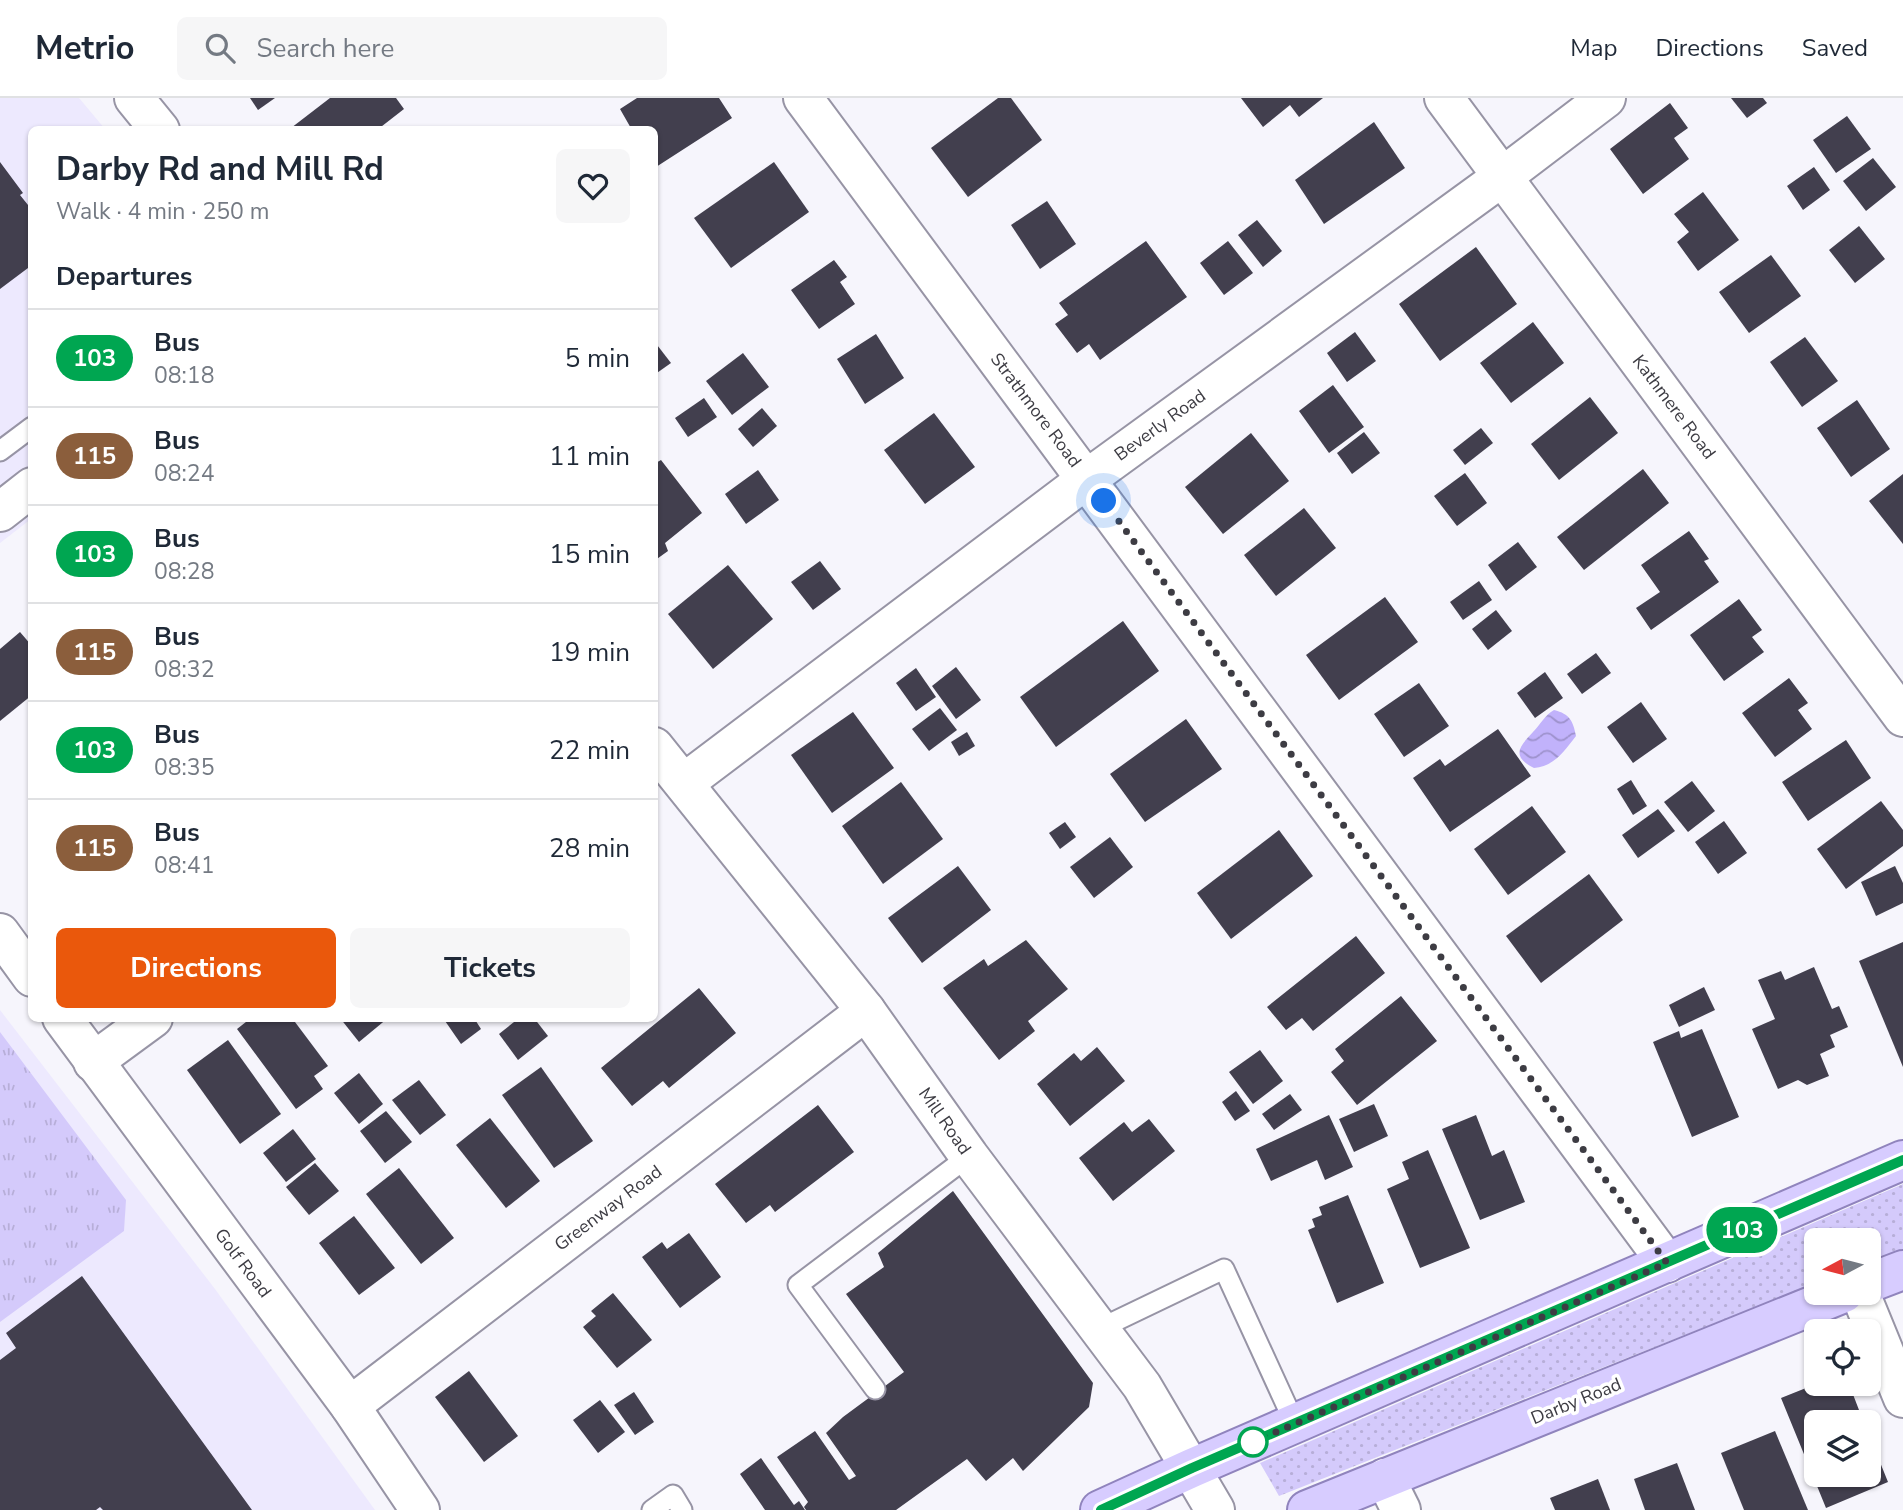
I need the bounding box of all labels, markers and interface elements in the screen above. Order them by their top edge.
search box [177,17,667,80]
text: Metrio [35,26,135,71]
icon: search [201,29,239,67]
text: Search here [257,31,394,66]
text: Map [1570,32,1617,64]
text: Directions [1655,32,1764,64]
text: Saved [1802,32,1868,64]
text: Darby Rd and Mill Rd [56,147,384,192]
button: heart [556,149,630,223]
text: Walk · 4 min · 250 m [56,196,269,227]
text: Departures [56,259,192,294]
text: Bus [154,325,200,360]
text: 5 min [565,341,630,376]
text: 103 [73,342,116,374]
street label: Strathmore Road [985,348,1087,472]
street label: Kathmere Road [1627,350,1721,464]
text: 08:18 [154,360,214,391]
street label: Beverly Road [1109,384,1211,466]
text: Bus [154,423,200,458]
text: 11 min [549,439,630,474]
text: 115 [73,440,116,472]
text: 08:24 [154,458,214,489]
your location [1086,483,1121,518]
text: Bus [154,521,200,556]
text: 15 min [549,537,630,572]
text: 103 [73,538,116,570]
text: 08:28 [154,556,214,587]
text: Bus [154,619,200,654]
text: 19 min [549,635,630,670]
text: 115 [73,636,116,668]
text: 08:32 [154,654,214,685]
text: Bus [154,717,200,752]
text: 22 min [549,733,630,768]
text: 103 [73,734,116,766]
text: 08:35 [154,752,214,783]
text: Bus [154,815,200,850]
text: 28 min [549,831,630,866]
text: 115 [73,832,116,864]
text: 08:41 [154,850,214,881]
button: Directions [56,928,336,1008]
button: Tickets [350,928,630,1008]
street label: Mill Road [913,1083,977,1159]
street label: Greenway Road [549,1160,667,1256]
line badge: 103 [1702,1207,1782,1253]
text: 103 [1720,1214,1764,1246]
street label: Golf Road [209,1224,277,1302]
north arrow [1804,1228,1881,1306]
map controls [1804,1228,1881,1487]
button: locate [1804,1319,1881,1396]
street label: Darby Road [1527,1372,1625,1430]
button: layers [1804,1410,1881,1487]
unlabelled marker [1238,1427,1268,1457]

